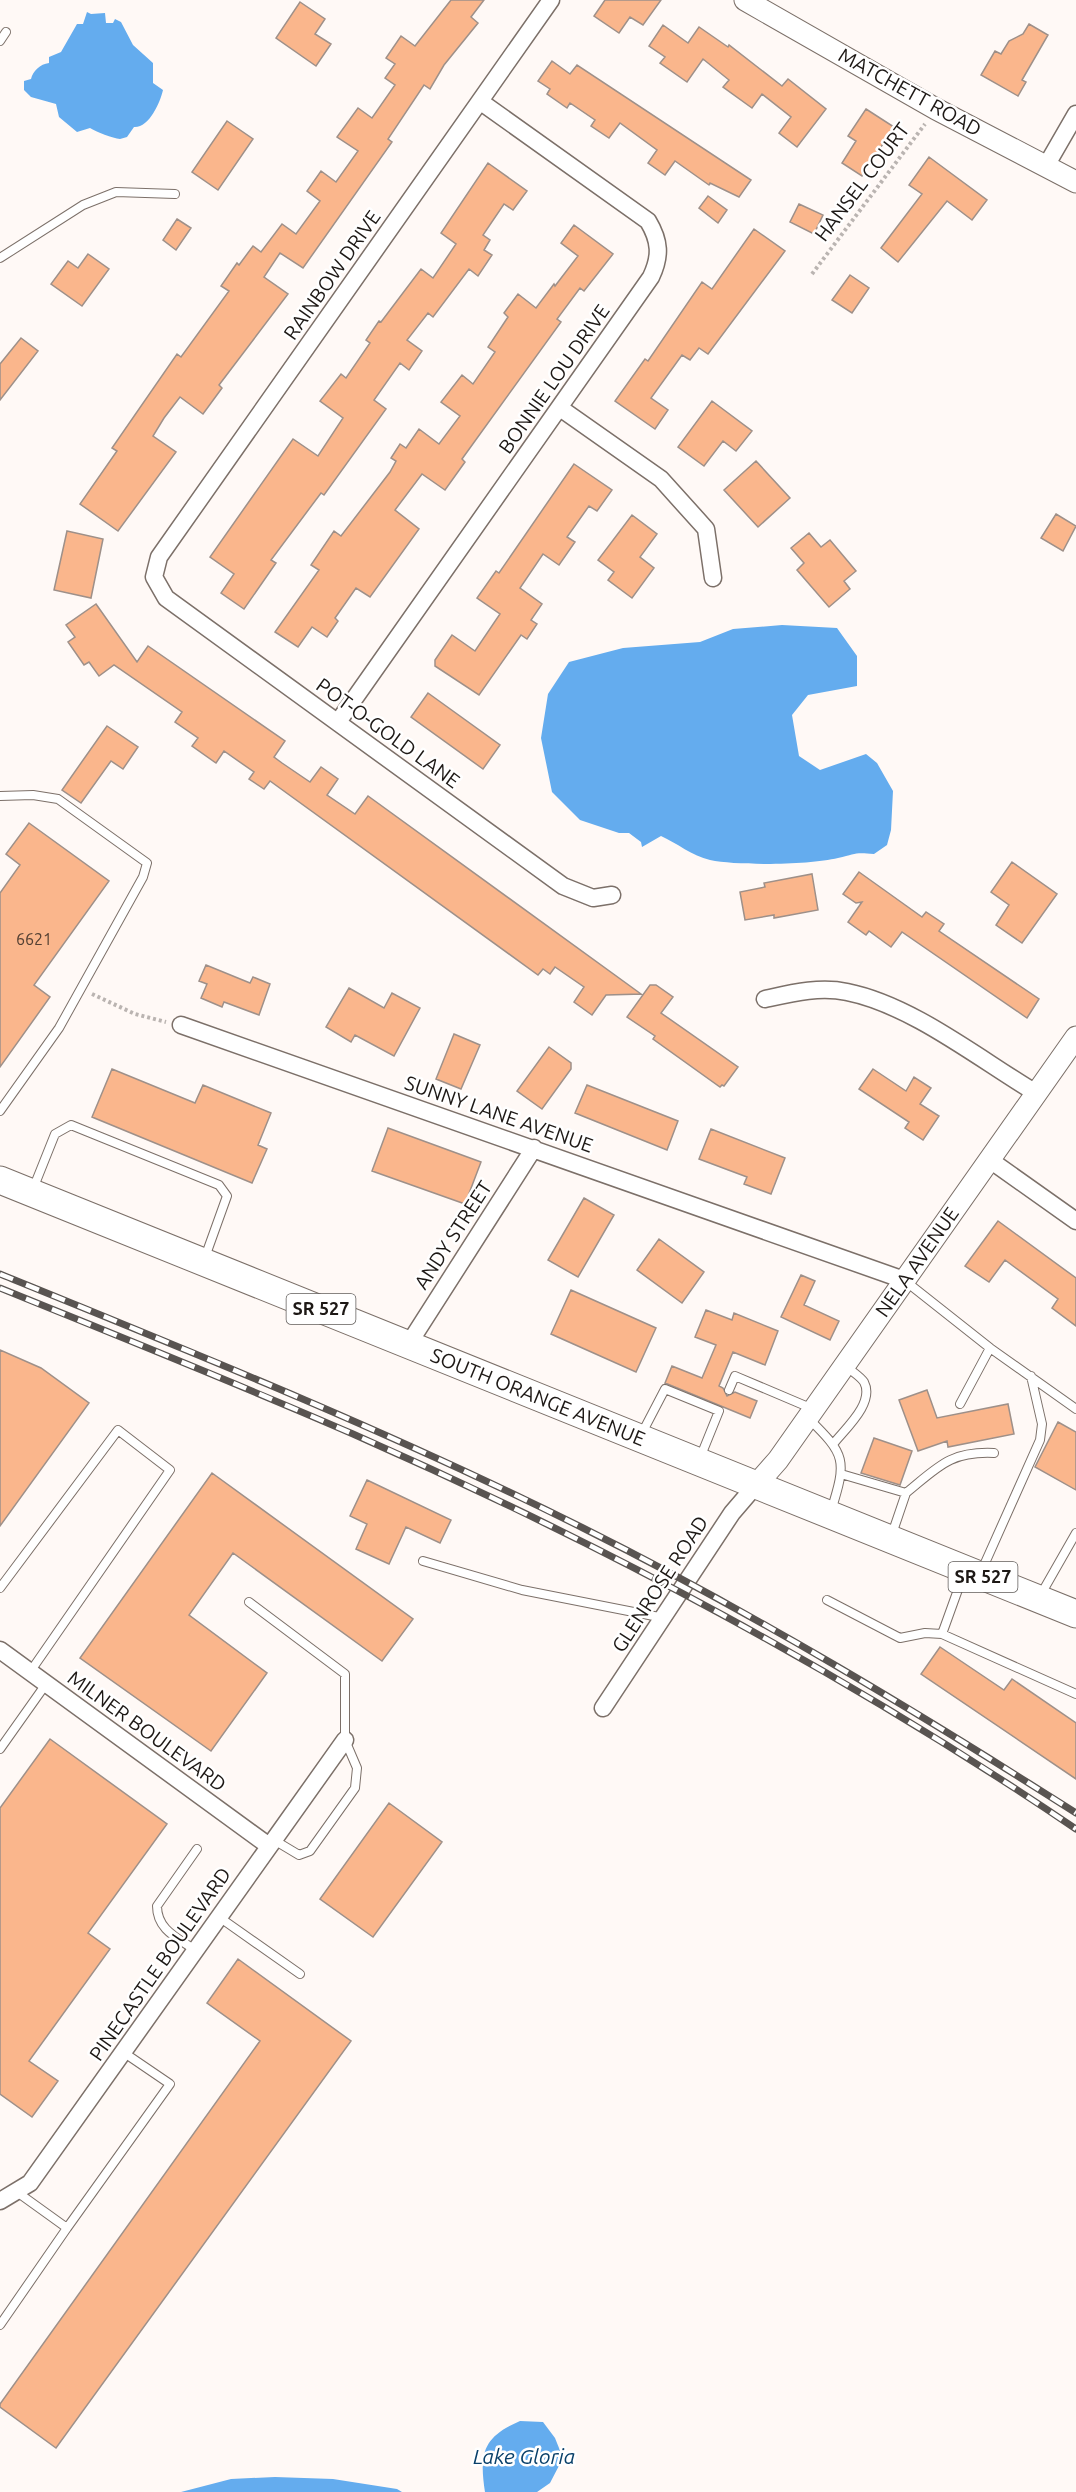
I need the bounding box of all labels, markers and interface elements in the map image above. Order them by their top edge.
street label: MATCHETT ROAD [835,43,986,140]
street label: HANSEL COURT [810,118,914,246]
street label: RAINBOW DRIVE [278,206,385,344]
street label: BONNIE LOU DRIVE [494,300,614,458]
street label: POT-O-GOLD LANE [312,673,464,792]
house number: 6621 [16,930,52,948]
street label: SUNNY LANE AVENUE [402,1070,596,1157]
street label: ANDY STREET [409,1176,496,1293]
street label: NELA AVENUE [870,1202,963,1321]
road number: SR 527 [286,1294,356,1324]
street label: SOUTH ORANGE AVENUE [428,1343,649,1450]
street label: GLENROSE ROAD [607,1511,712,1656]
road number: SR 527 [948,1562,1018,1592]
street label: MILNER BOULEVARD [64,1666,231,1796]
street label: PINECASTLE BOULEVARD [84,1863,235,2065]
water label: Lake Gloria [473,2444,575,2468]

